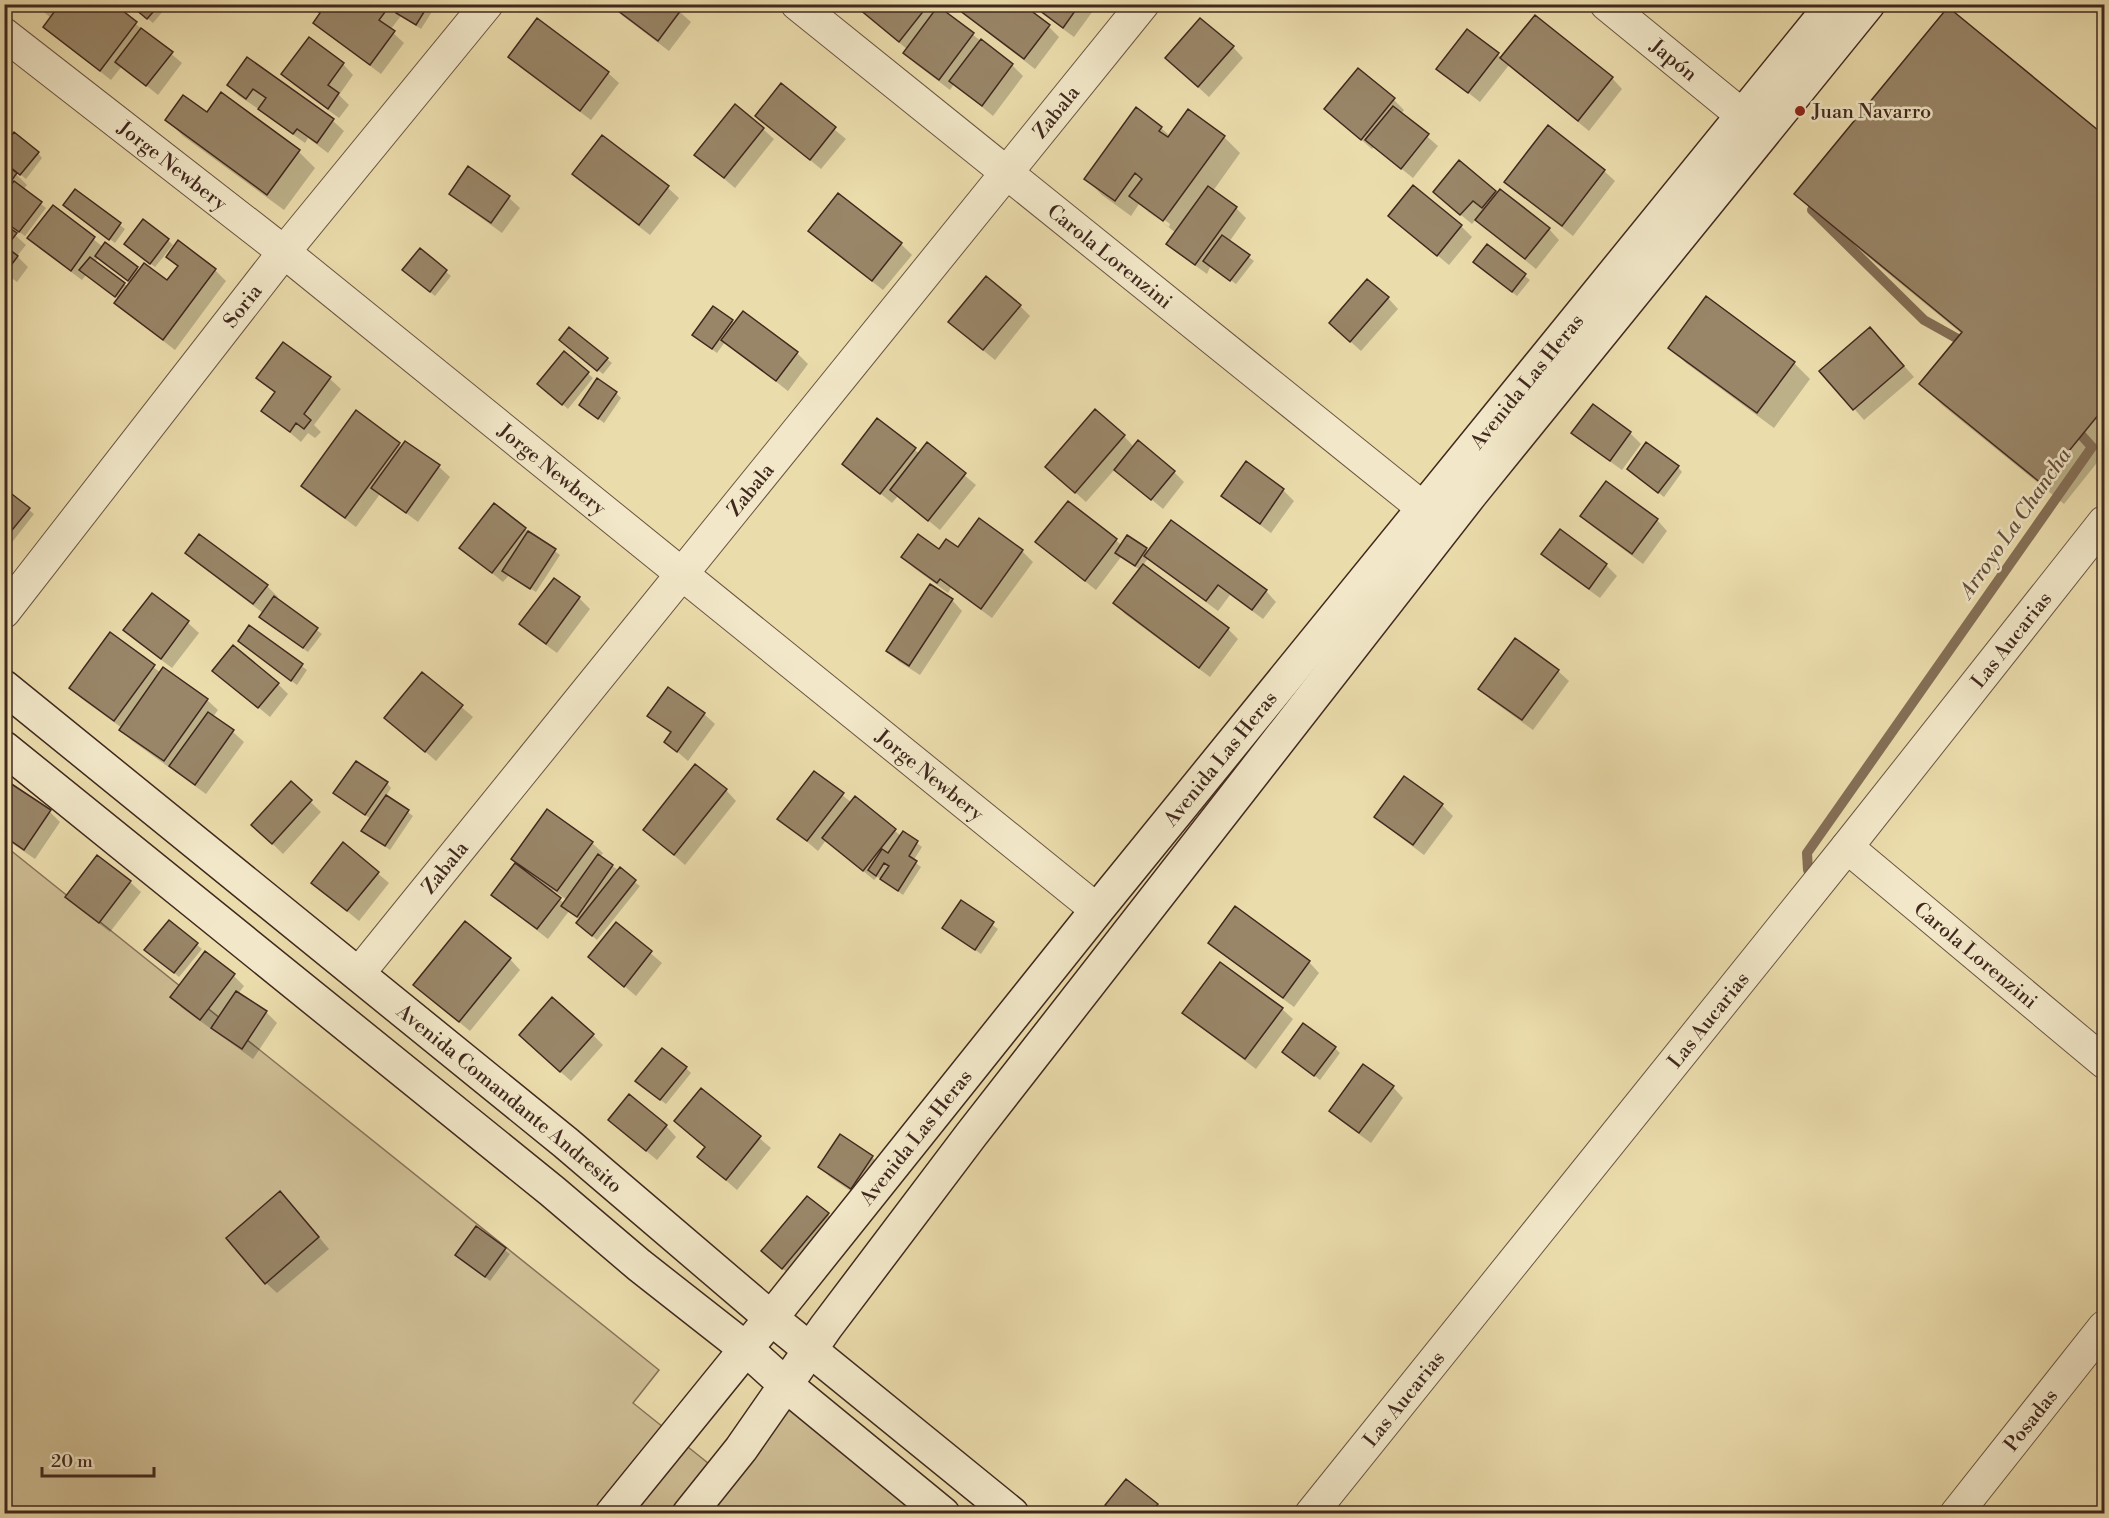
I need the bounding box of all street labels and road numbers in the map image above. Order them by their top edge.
street label: Japón [1644,34,1702,87]
street label: Zabala [1028,80,1086,144]
street label: Jorge Newbery [111,116,232,217]
street label: Carola Lorenzini [1042,199,1177,315]
street label: Soria [219,279,269,333]
street label: Avenida Las Heras [1465,310,1590,455]
street label: Jorge Newbery [491,419,611,522]
street label: Zabala [723,458,781,522]
street label: Las Aucarias [1966,587,2058,694]
street label: Avenida Las Heras [1159,687,1284,833]
street label: Jorge Newbery [869,724,988,827]
street label: Zabala [417,836,475,900]
street label: Carola Lorenzini [1908,897,2042,1015]
street label: Las Aucarias [1663,968,1755,1074]
street label: Avenida Comandante Andresito [390,999,627,1199]
street label: Avenida Las Heras [854,1065,978,1212]
street label: Las Aucarias [1359,1347,1451,1453]
street label: Posadas [1999,1385,2064,1457]

